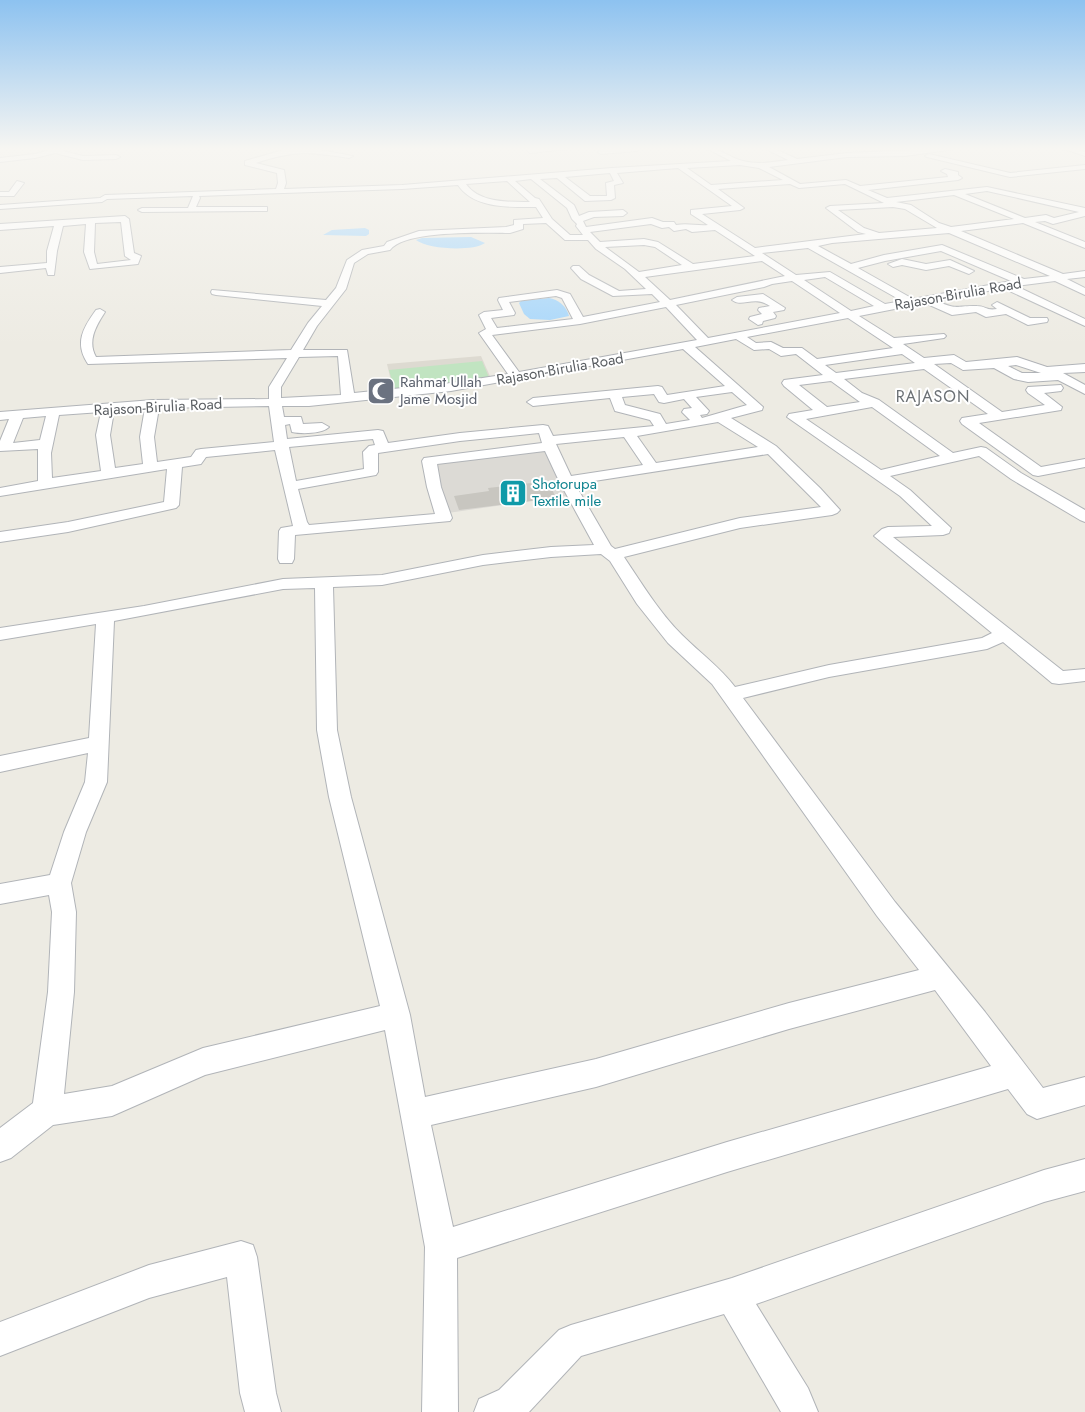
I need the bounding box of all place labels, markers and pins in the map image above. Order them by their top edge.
place label: Rahmat Ullah Jame Mosjid [398,371,482,410]
mosque icon: Rahmat Ullah Jame Mosjid [366,376,396,406]
place label: Shotorupa Textile mile [532,473,602,512]
building icon: Shotorupa Textile mile [498,478,528,508]

